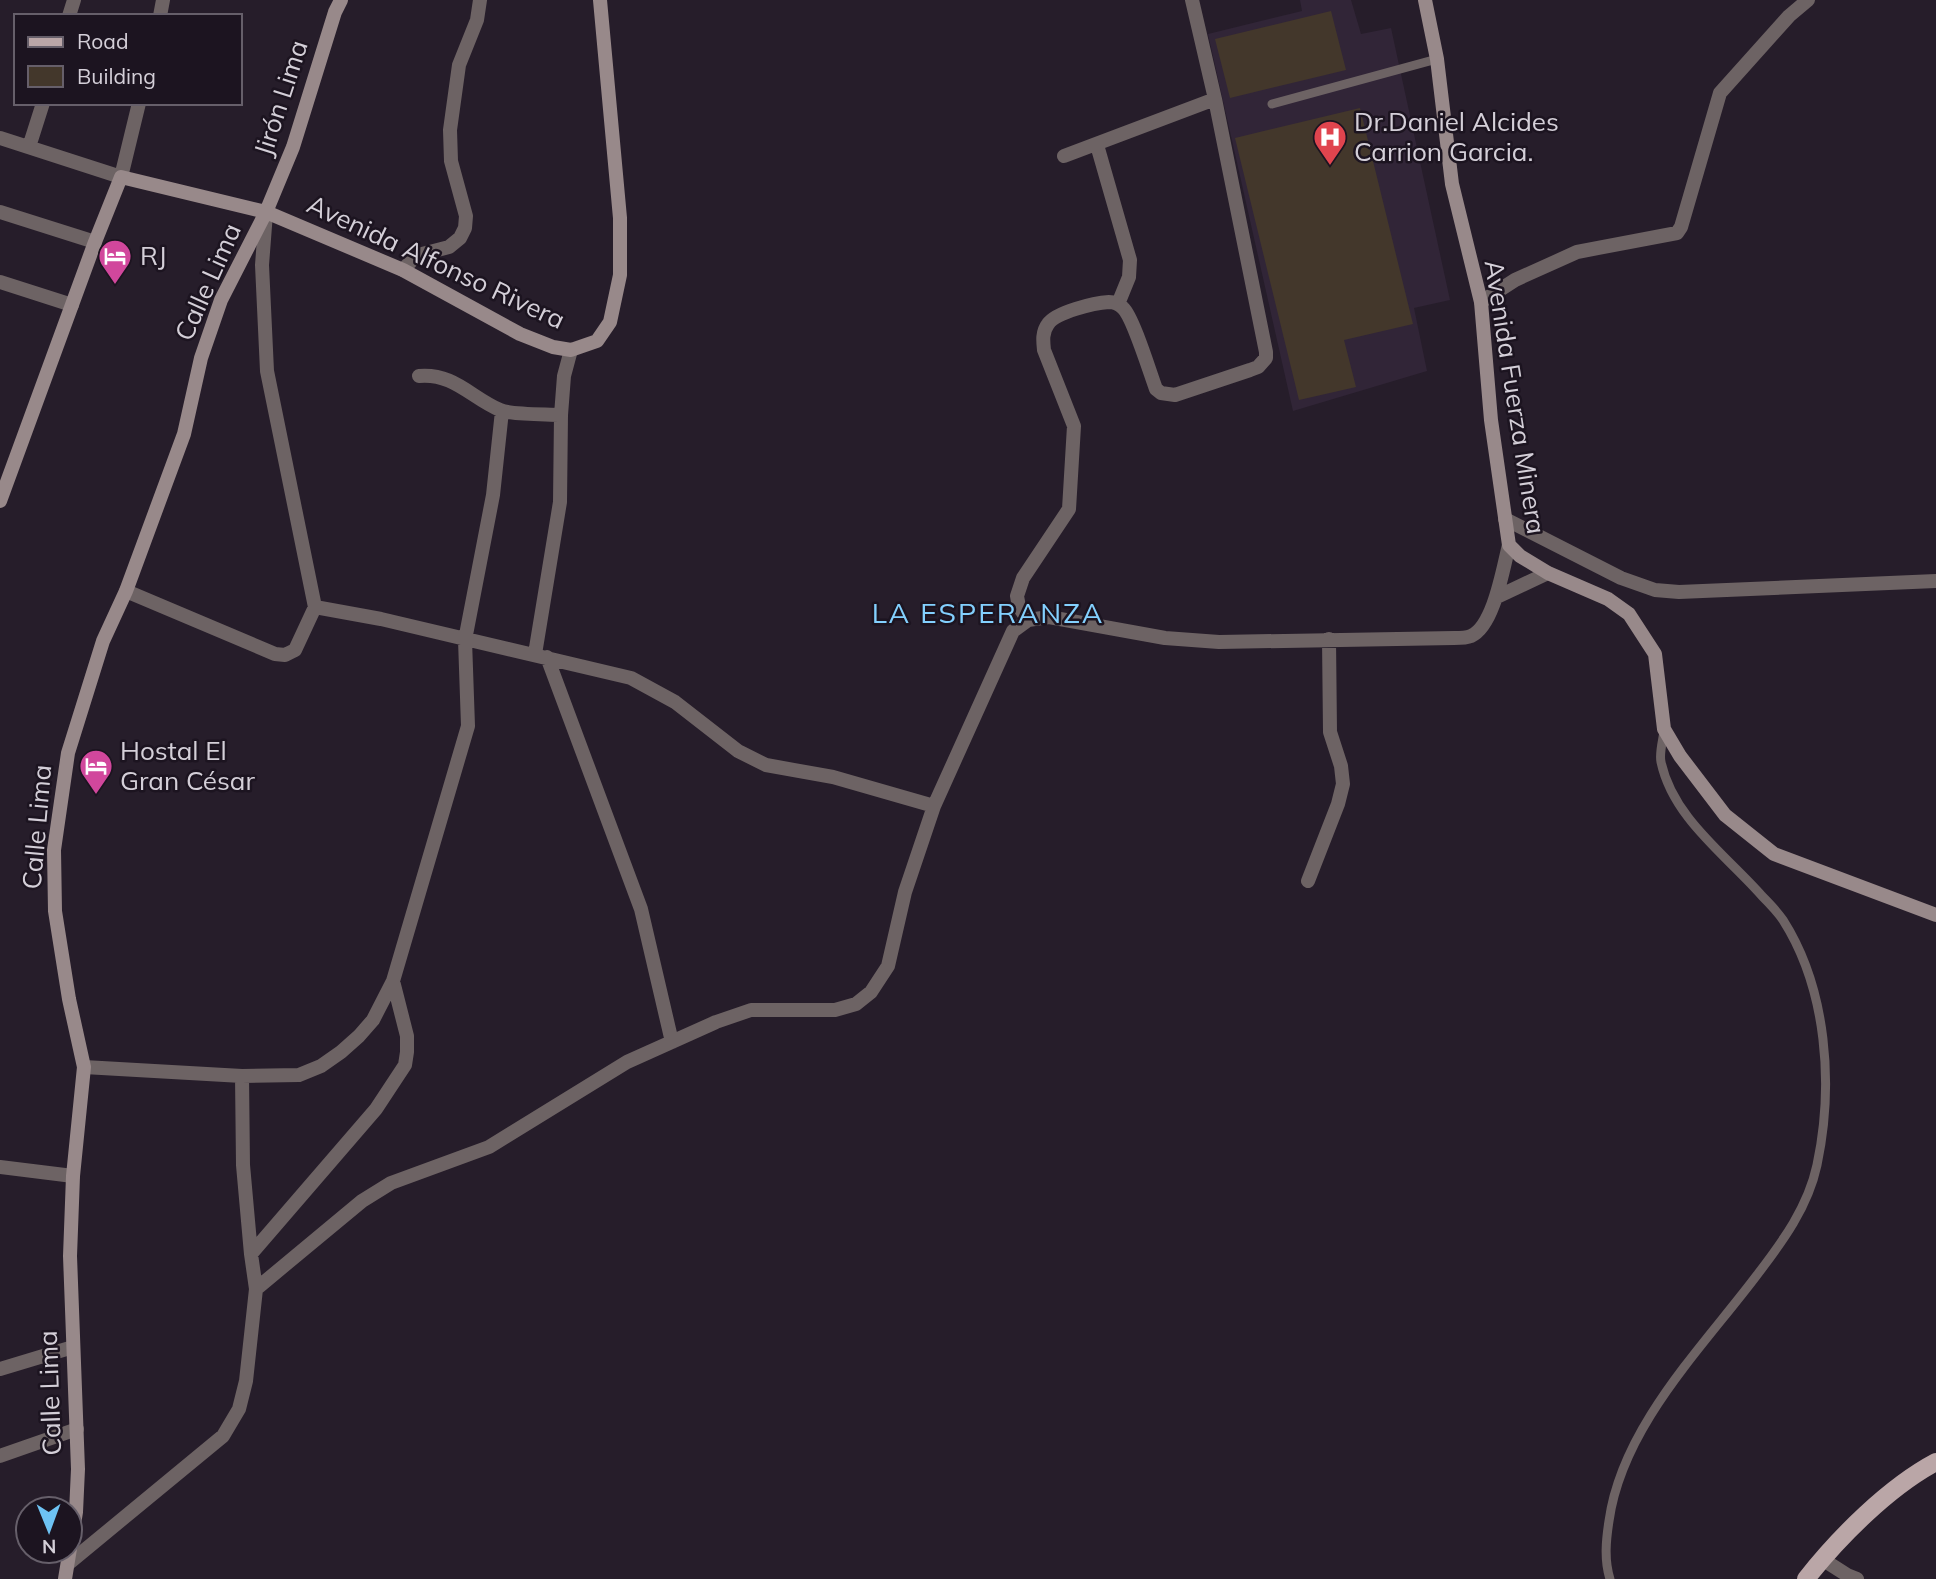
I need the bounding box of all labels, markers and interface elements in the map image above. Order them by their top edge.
legend [14,14,242,105]
text: Road [77,28,128,54]
street label: Jirón Lima [246,36,315,160]
text: Building [77,63,156,89]
place label: Dr.Daniel Alcides Carrion Garcia. [1354,105,1559,168]
hospital icon: Dr.Daniel Alcides Carrion Garcia. [1311,118,1349,167]
street label: Avenida Alfonso Rivera [302,187,570,336]
street label: Calle Lima [167,218,248,346]
hotel icon: RJ [96,237,134,286]
place label: RJ [140,239,167,272]
street label: Avenida Fuerza Minera [1478,258,1553,536]
district label: LA ESPERANZA [872,595,1104,630]
place label: Hostal El Gran César [120,734,255,797]
hotel icon: Hostal El Gran César [77,747,115,796]
street label: Calle Lima [15,763,58,891]
street label: Calle Lima [31,1330,68,1456]
north arrow [14,1495,84,1565]
text: N [42,1535,57,1559]

